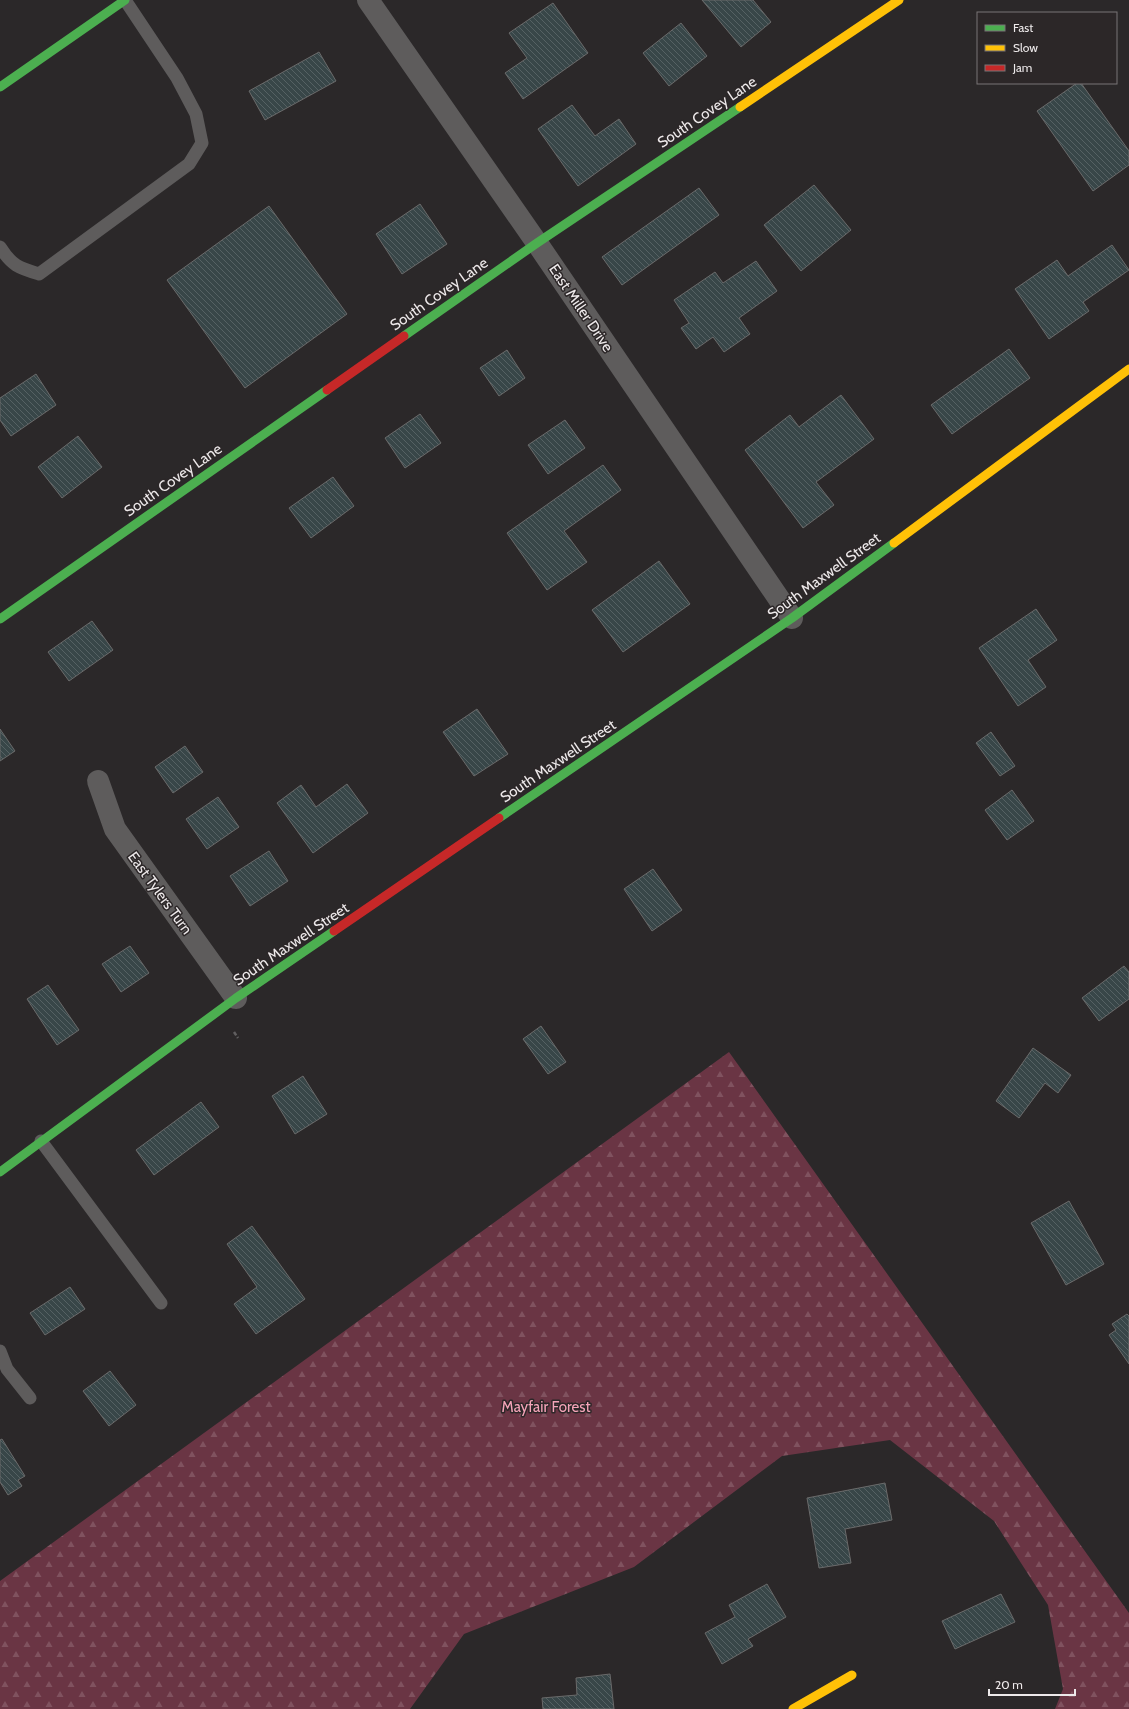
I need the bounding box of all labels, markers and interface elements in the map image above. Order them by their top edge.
legend [977,12,1117,84]
text: Fast [1013,20,1033,35]
text: Slow [1013,40,1038,55]
text: Jam [1012,60,1032,75]
street label: South Covey Lane [654,72,760,152]
street label: South Covey Lane [387,253,492,334]
street label: East Miller Drive [545,261,617,355]
street label: South Covey Lane [121,439,226,520]
street label: South Maxwell Street [764,529,884,623]
street label: South Maxwell Street [497,716,619,806]
street label: East Tylers Turn [124,848,196,938]
street label: South Maxwell Street [230,899,352,989]
park label: Mayfair Forest [502,1398,590,1416]
scale bar [989,1671,1075,1697]
text: 20 m [995,1677,1023,1692]

